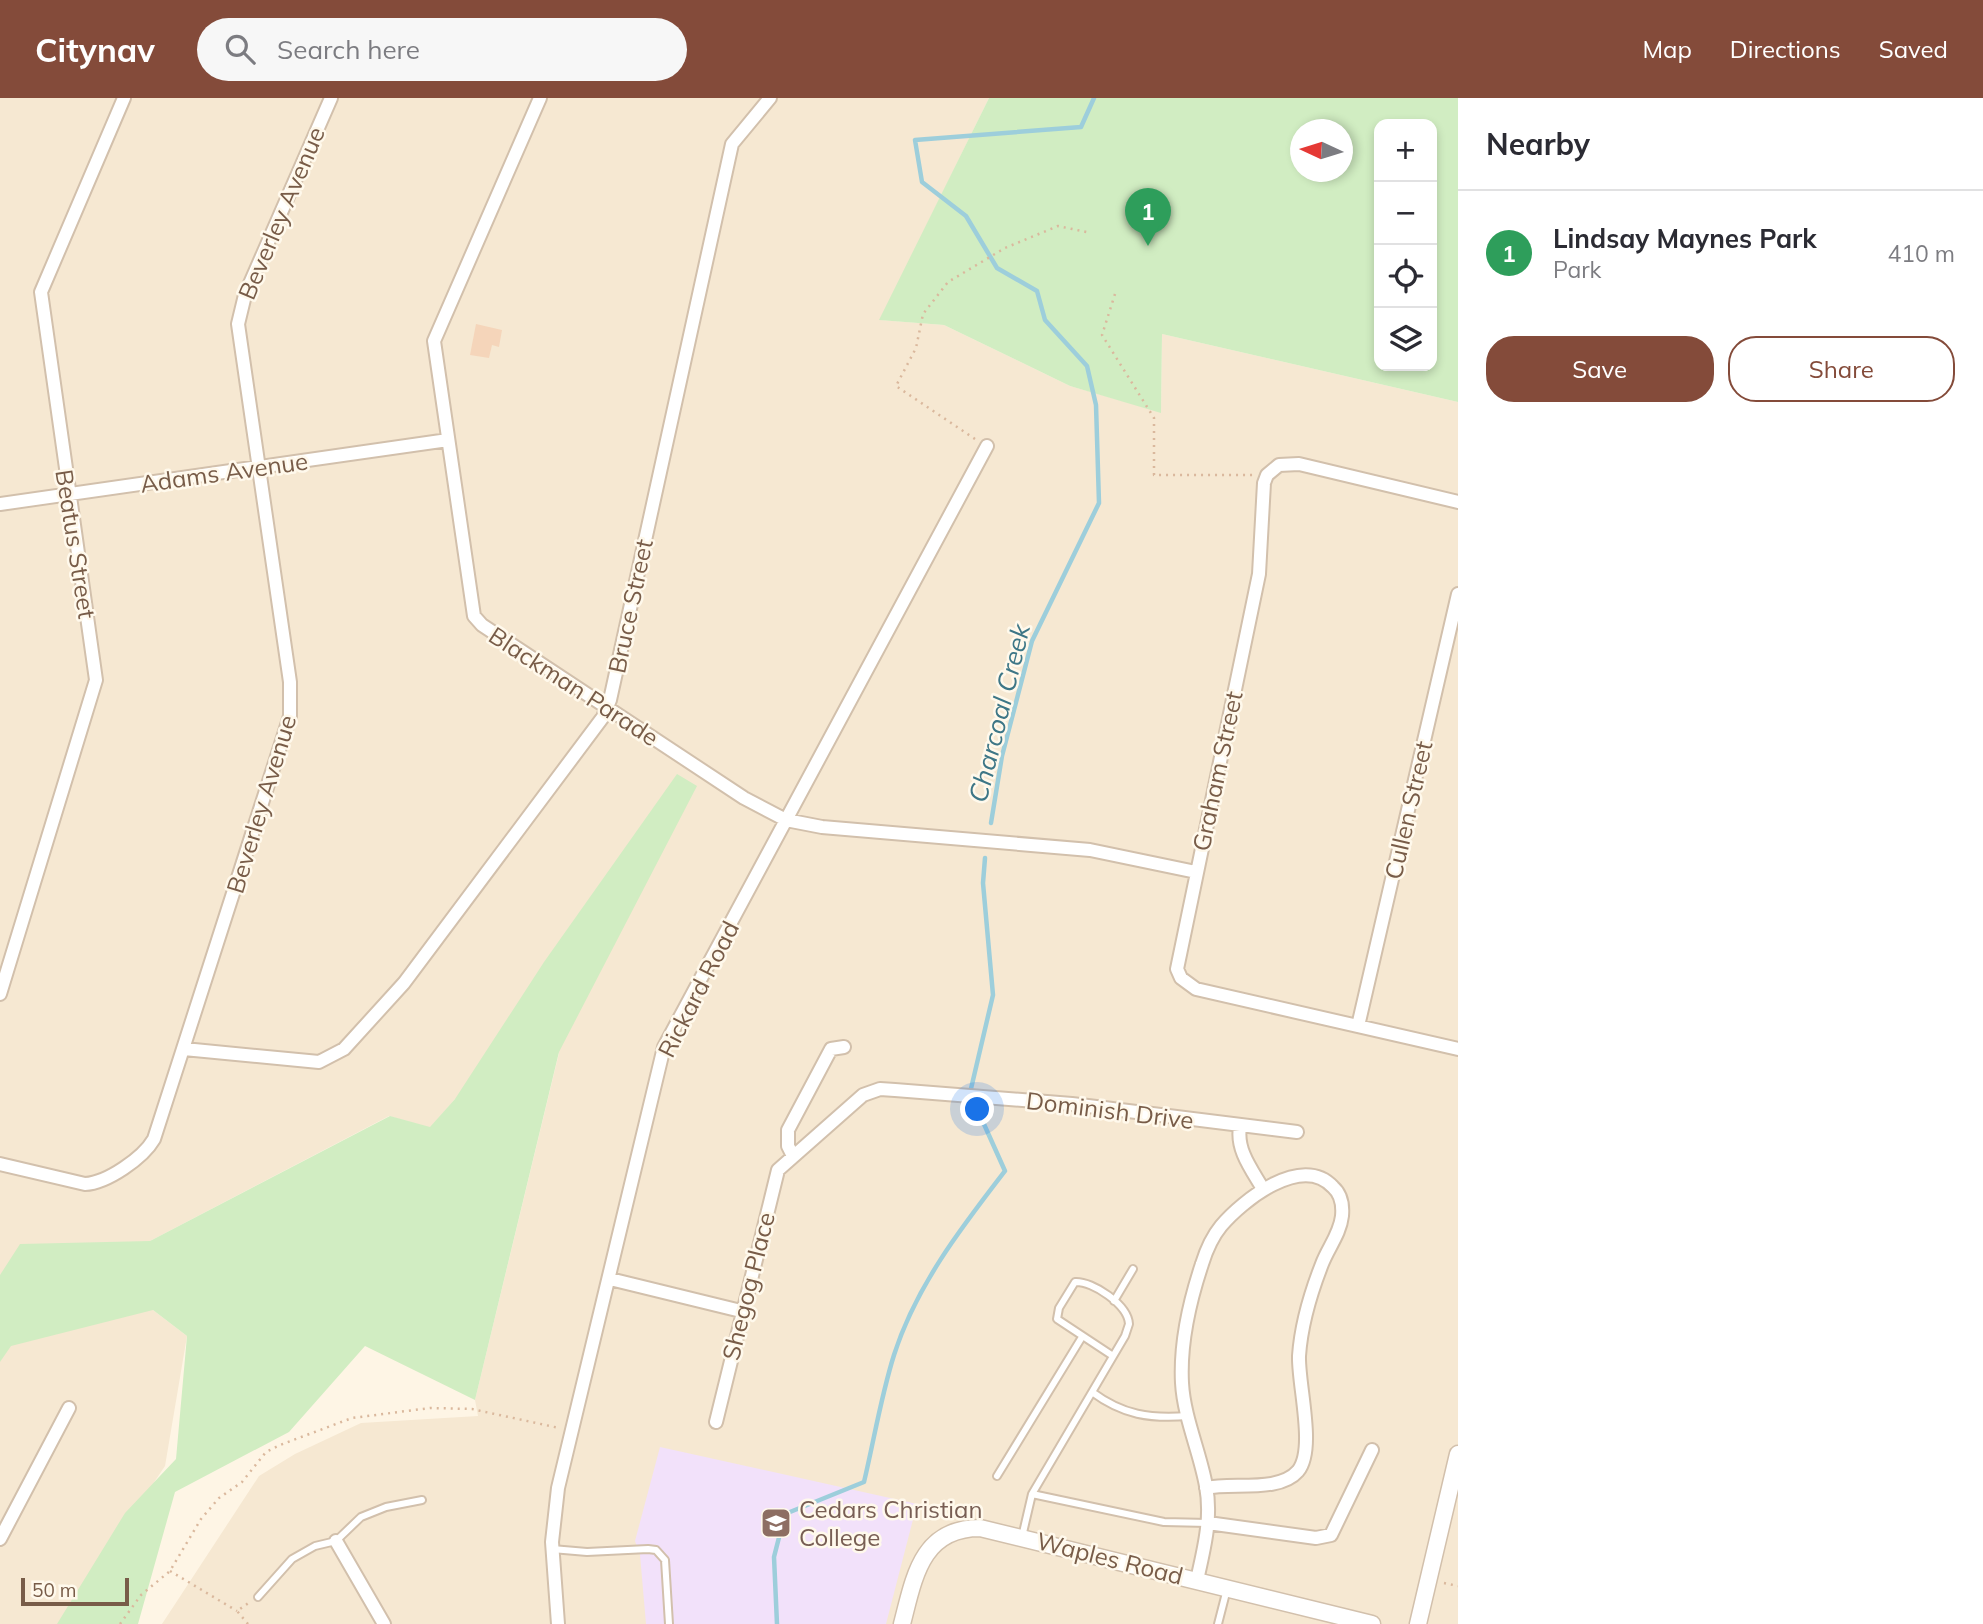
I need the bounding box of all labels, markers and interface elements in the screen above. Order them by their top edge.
search box [197,18,687,81]
text: Citynav [35,29,155,70]
icon: search [221,30,259,68]
text: Search here [277,33,420,66]
text: Map [1642,34,1692,64]
text: Directions [1730,34,1841,64]
text: Saved [1879,34,1948,64]
north arrow [1290,119,1353,182]
map controls [1374,119,1437,371]
button: + [1374,119,1437,182]
street label: Beverley Avenue [231,122,331,304]
text: Nearby [1486,125,1590,163]
button: − [1374,182,1437,245]
pin: 1 [1125,188,1171,246]
text: Lindsay Maynes Park [1553,222,1817,255]
text: 1 [1502,239,1516,268]
text: 410 m [1887,239,1955,268]
button: locate [1374,245,1437,308]
text: Park [1553,255,1601,284]
button: layers [1374,308,1437,371]
button: Save [1486,336,1714,402]
button: Share [1728,336,1955,402]
street label: Adams Avenue [138,445,310,499]
street label: Beatus Street [49,467,103,621]
street label: Bruce Street [601,536,659,676]
street label: Blackman Parade [483,620,665,752]
water label: Charcoal Creek [961,620,1037,806]
street label: Graham Street [1185,688,1249,854]
street label: Beverley Avenue [220,711,302,897]
street label: Cullen Street [1378,738,1438,882]
street label: Rickard Road [651,916,745,1062]
street label: Dominish Drive [1025,1085,1195,1135]
your location [960,1092,994,1126]
street label: Shegog Place [715,1209,781,1363]
place label: Cedars Christian College [799,1494,982,1552]
school or university icon: Cedars Christian College [759,1506,793,1540]
street label: Waples Road [1034,1525,1186,1591]
scale bar [21,1575,130,1607]
text: 50 m [32,1578,76,1602]

